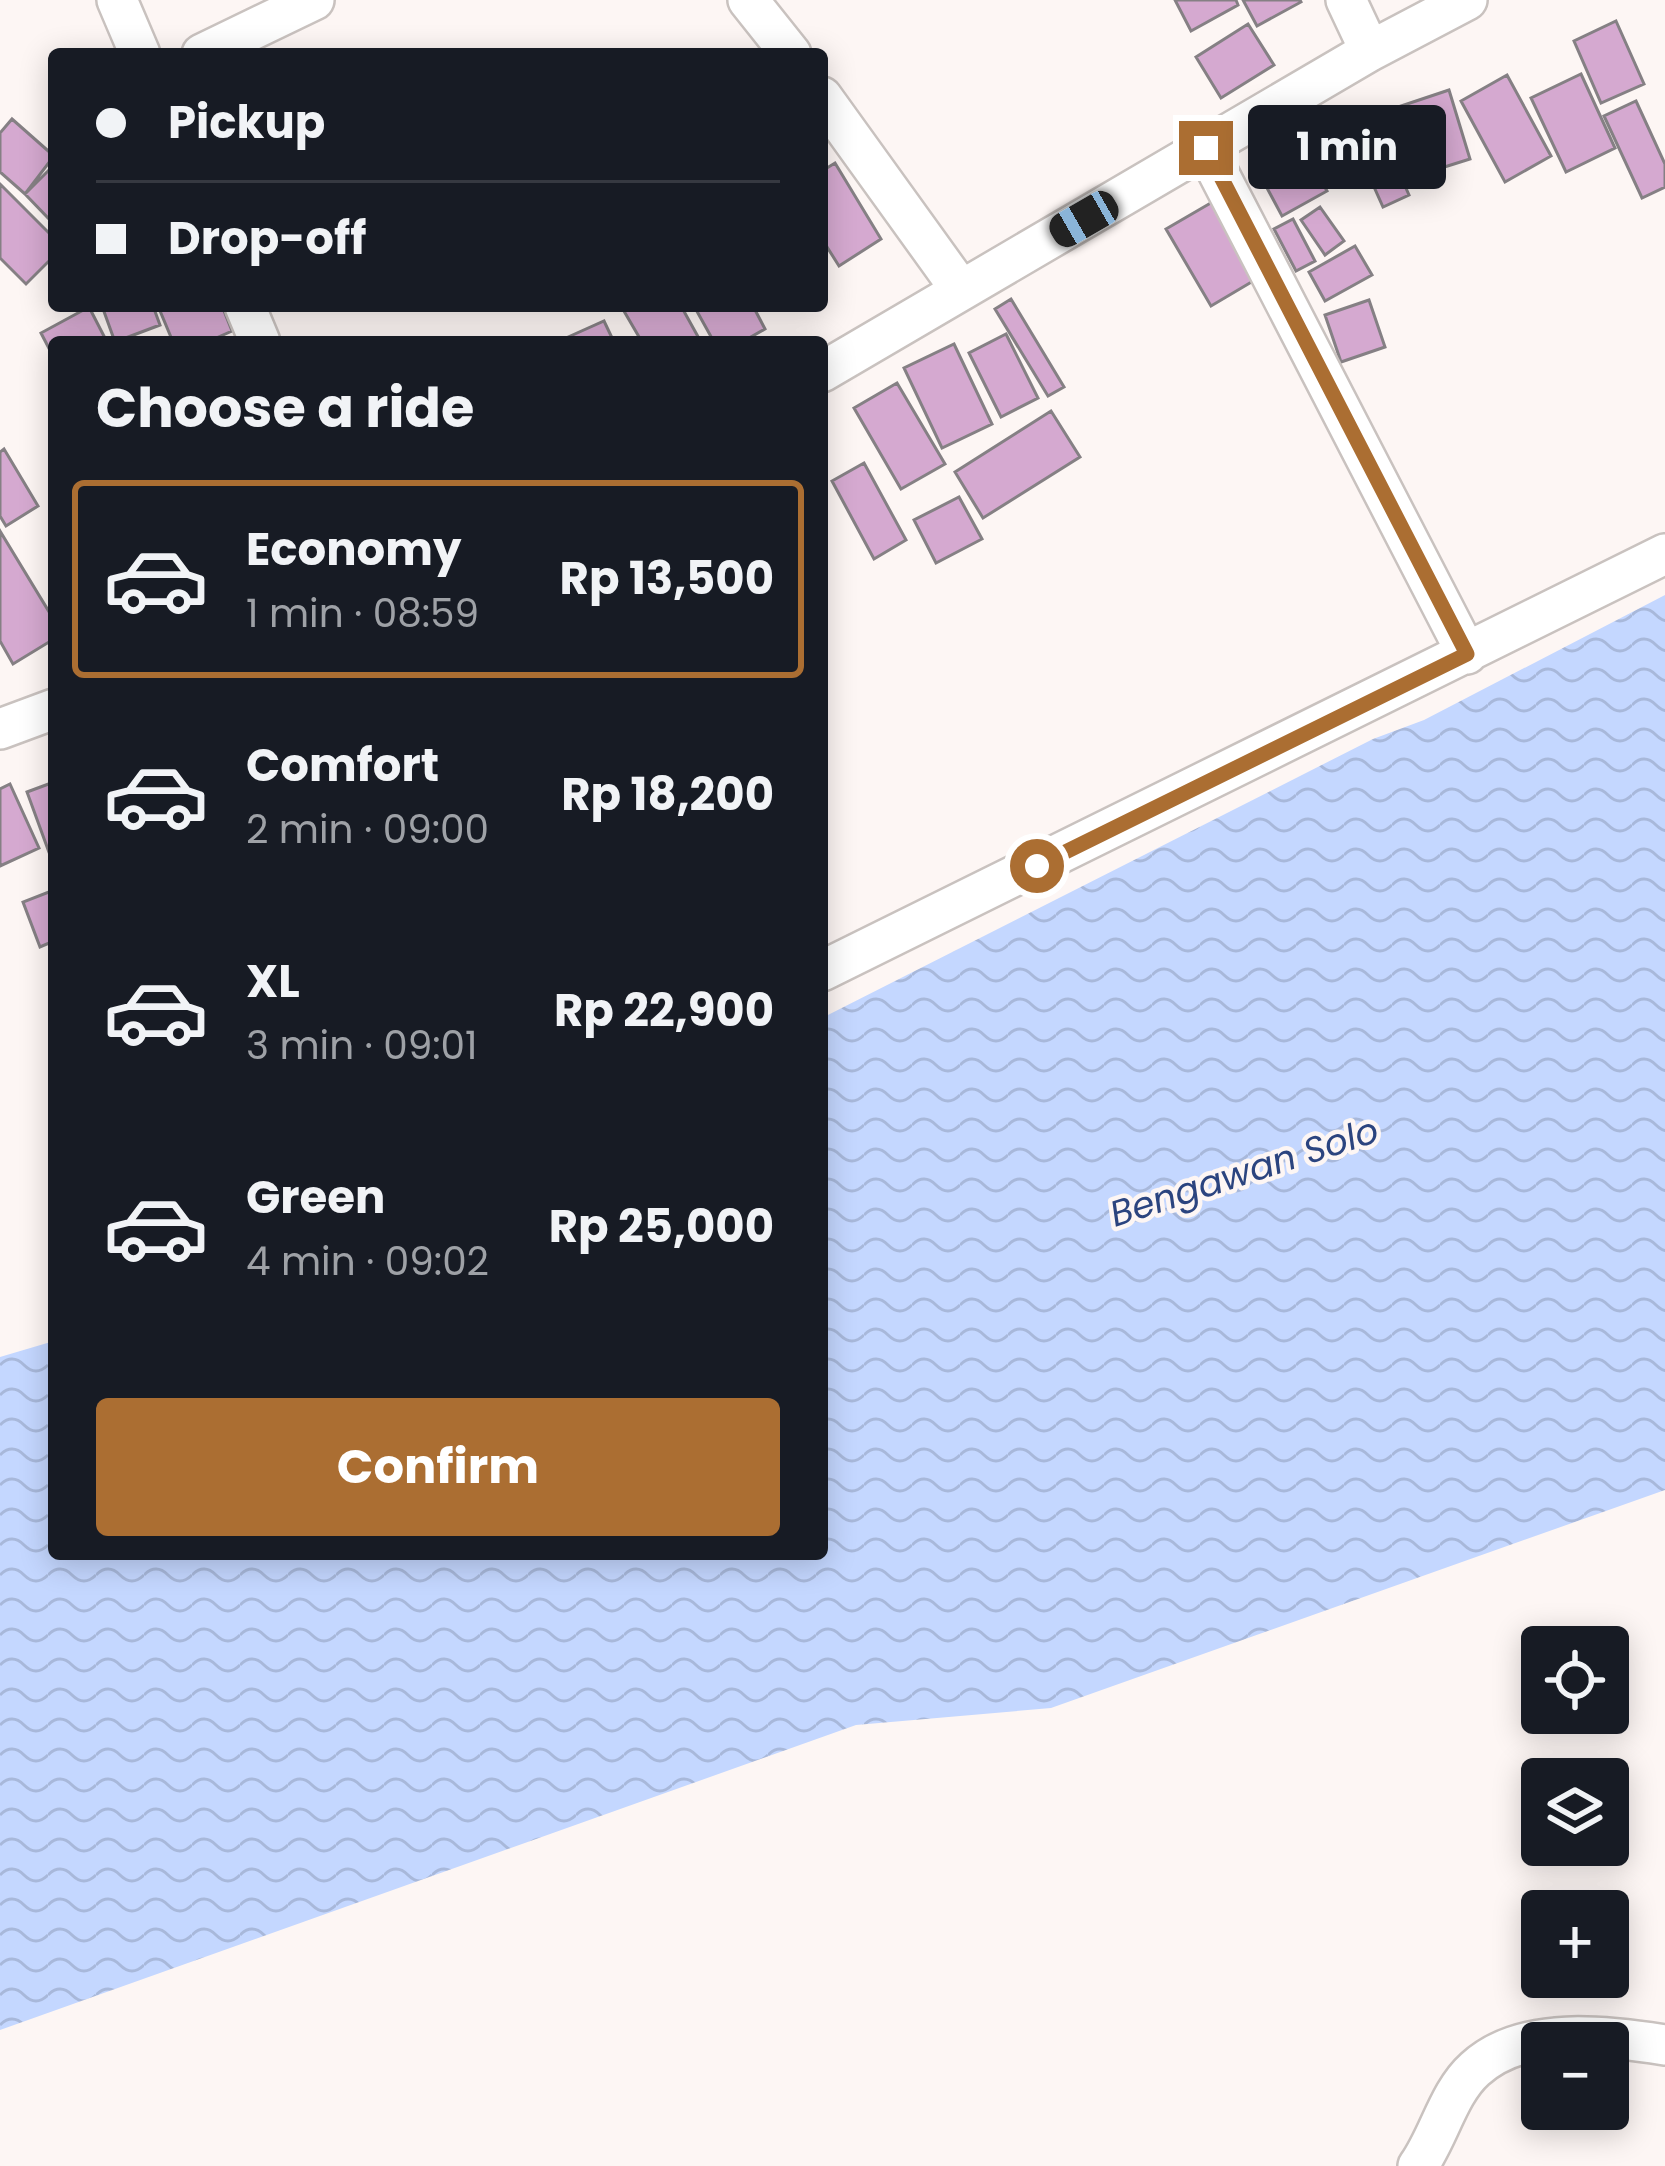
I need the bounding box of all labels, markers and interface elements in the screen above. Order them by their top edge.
text: Pickup [168,91,325,154]
callout: 1 min [1248,106,1446,190]
text: 1 min [1296,119,1398,174]
route end [1179,121,1233,175]
car [1044,185,1124,253]
text: Drop-off [168,207,366,270]
text: Choose a ride [96,370,474,446]
text: Economy [246,518,461,581]
icon: car [102,525,210,633]
text: Rp 13,500 [560,547,774,610]
text: 1 min · 08:59 [246,586,479,641]
text: Comfort [246,734,439,797]
icon: car [102,741,210,849]
text: Rp 18,200 [561,763,774,826]
text: 2 min · 09:00 [246,802,489,857]
route start [1010,839,1064,893]
text: XL [246,950,300,1013]
icon: car [102,957,210,1065]
text: Rp 22,900 [554,979,774,1042]
text: 3 min · 09:01 [246,1018,478,1073]
water label: Bengawan Solo [1103,1105,1385,1239]
text: Green [246,1166,385,1229]
icon: car [102,1173,210,1281]
text: Rp 25,000 [549,1195,774,1258]
text: 4 min · 09:02 [246,1234,489,1289]
button: Confirm [96,1398,780,1536]
map controls [1521,1626,1629,2130]
button: locate [1521,1626,1629,1734]
button: layers [1521,1758,1629,1866]
button: + [1521,1890,1629,1998]
button: − [1521,2022,1629,2130]

